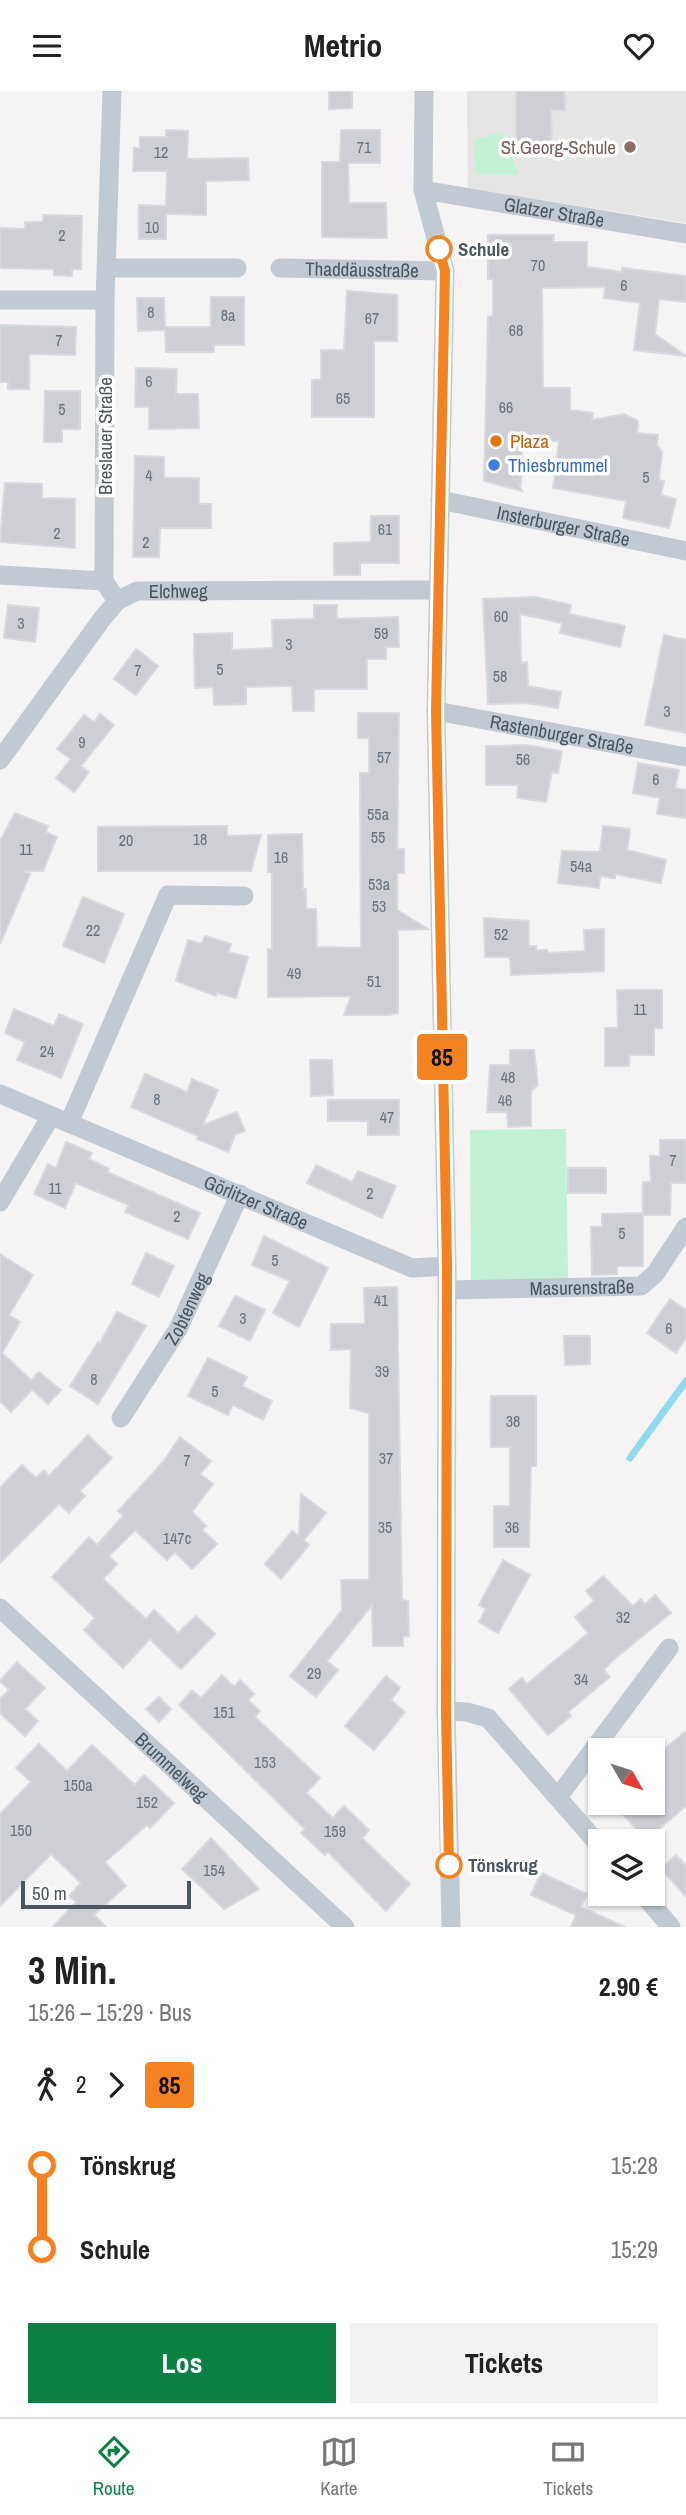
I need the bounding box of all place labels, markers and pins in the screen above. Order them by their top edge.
place label: St.Georg-Schule [501,134,616,160]
marker: St.Georg-Schule [622,139,638,155]
marker: Schule [426,236,452,262]
place label: Schule [458,236,509,262]
place label: Plaza [510,428,549,454]
marker: Plaza [488,433,504,449]
place label: Thiesbrummel [508,452,608,478]
marker: Thiesbrummel [486,457,502,473]
marker: Tönskrug [436,1852,462,1878]
place label: Tönskrug [468,1852,538,1878]

